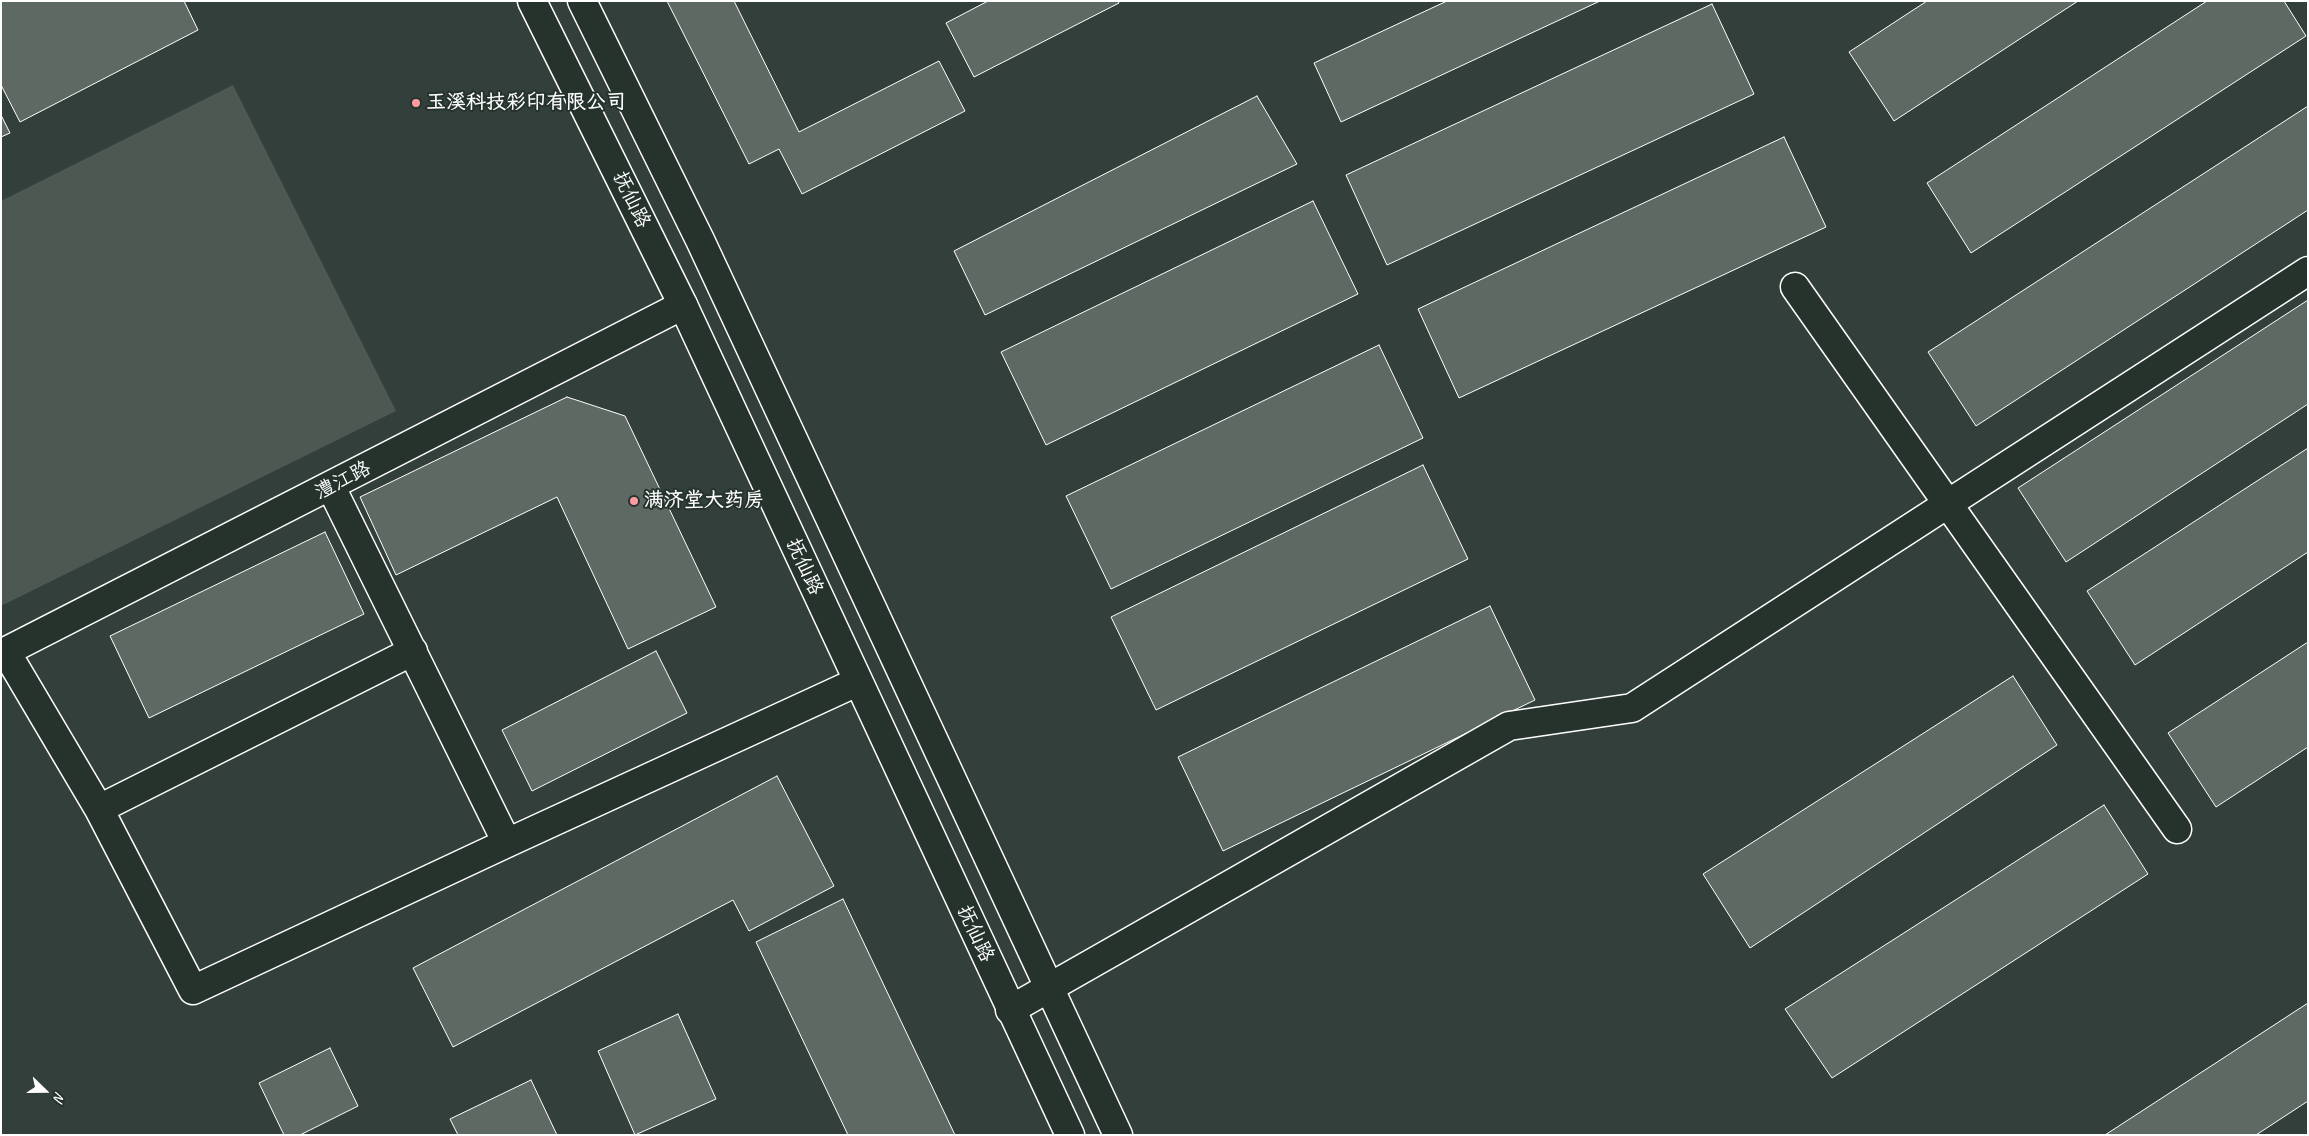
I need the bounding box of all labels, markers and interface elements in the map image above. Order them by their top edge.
place label: 玉溪科技彩印有限公司 [426,91,626,115]
marker: 玉溪科技彩印有限公司 [410,97,422,109]
street label: 抚仙路 [607,168,655,232]
street label: 澧江路 [311,457,375,505]
place label: 满济堂大药房 [644,489,764,513]
marker: 满济堂大药房 [628,495,640,507]
street label: 抚仙路 [780,535,828,599]
street label: 抚仙路 [951,902,999,966]
north arrow [20,1066,70,1116]
text: N [50,1090,69,1104]

